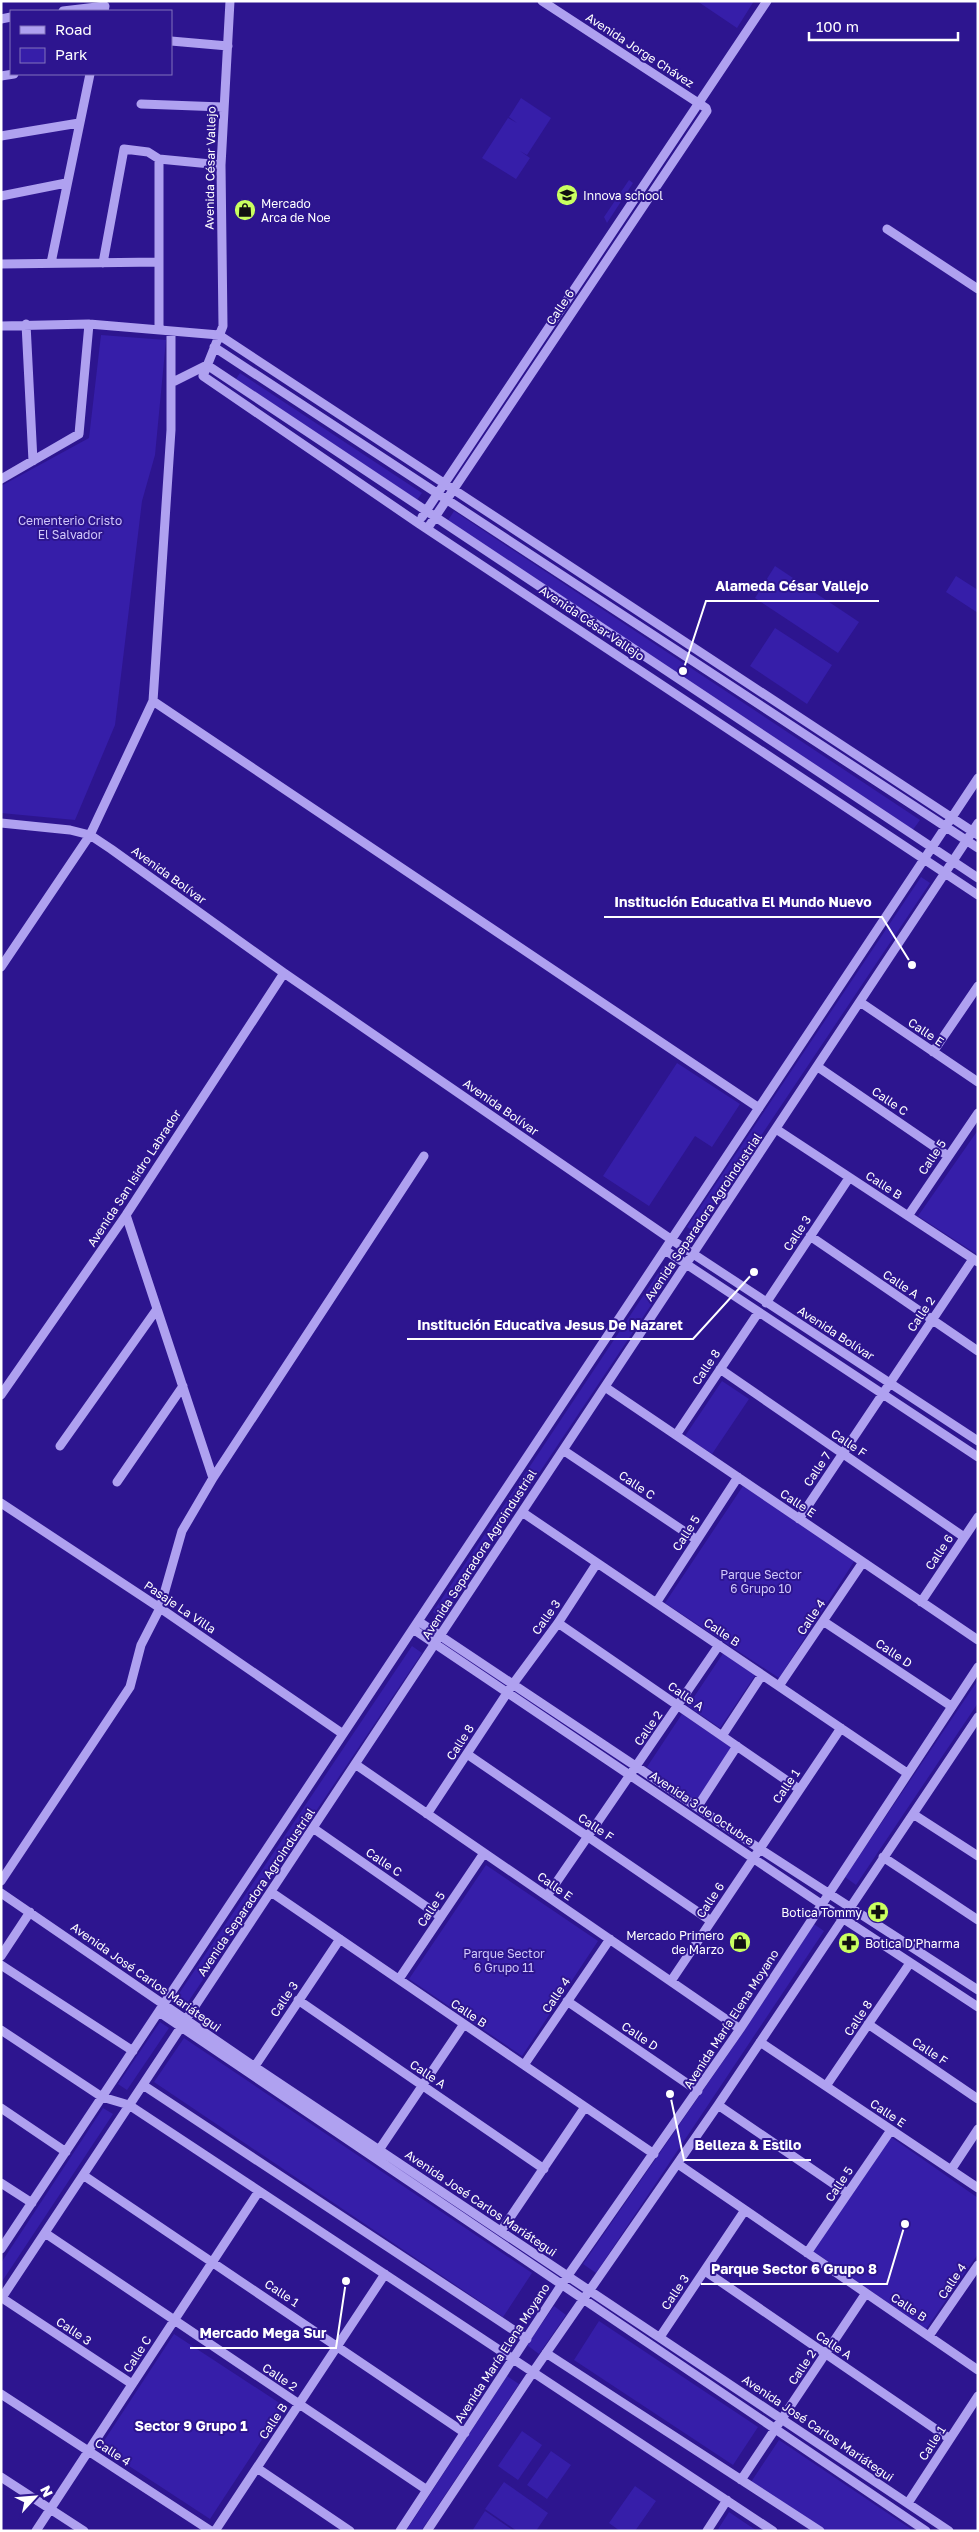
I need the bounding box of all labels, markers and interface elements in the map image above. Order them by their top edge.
street label: Avenida Jorge Chávez [583,9,697,91]
legend [10,10,172,75]
scale bar [809,10,958,42]
text: 100 m [816,17,859,35]
text: Road [55,20,92,38]
text: Park [55,45,88,63]
street label: Avenida César Vallejo [201,106,219,230]
school or university icon: Innova school [555,183,579,207]
place label: Innova school [583,188,663,203]
place label: Mercado Arca de Noe [261,196,331,225]
shop icon: Mercado Arca de Noe [233,198,257,222]
street label: Calle 6 [543,286,577,328]
park label: Cementerio Cristo El Salvador [18,513,122,542]
callout: Alameda César Vallejo [706,572,879,601]
text: Alameda César Vallejo [715,577,869,594]
street label: Avenida César Vallejo [537,582,647,664]
street label: Avenida Bolívar [129,843,210,907]
callout: Institución Educativa El Mundo Nuevo [604,888,882,917]
text: Institución Educativa El Mundo Nuevo [614,893,872,910]
street label: Calle E [905,1015,947,1049]
street label: Avenida Bolívar [460,1075,542,1139]
street label: Calle C [869,1083,911,1119]
street label: Avenida San Isidro Labrador [84,1106,184,1249]
street label: Avenida Separadora Agroindustrial [641,1130,765,1304]
street label: Calle 5 [915,1136,949,1178]
street label: Calle B [863,1168,905,1202]
street label: Calle 3 [780,1212,814,1254]
street label: Calle A [880,1266,922,1302]
street label: Calle 2 [904,1293,938,1335]
street label: Avenida Bolívar [795,1303,878,1364]
callout: Institución Educativa Jesus De Nazaret [407,1310,693,1339]
text: Institución Educativa Jesus De Nazaret [417,1316,683,1333]
street label: Calle 8 [689,1346,723,1388]
street label: Calle F [828,1426,870,1460]
street label: Calle 7 [800,1449,834,1489]
street label: Avenida Separadora Agroindustrial [418,1466,540,1642]
street label: Calle C [616,1467,658,1503]
street label: Calle E [777,1486,819,1520]
street label: Calle 5 [669,1512,703,1554]
street label: Calle 6 [922,1531,956,1573]
park label: Parque Sector 6 Grupo 10 [720,1567,802,1596]
street label: Pasaje La Villa [141,1577,219,1637]
street label: Calle 4 [794,1596,828,1638]
street label: Calle 3 [529,1597,563,1637]
street label: Calle B [701,1614,743,1650]
street label: Calle D [873,1635,915,1671]
street label: Calle A [665,1678,707,1714]
street label: Calle 2 [631,1708,665,1748]
street label: Calle 8 [443,1721,477,1763]
street label: Calle 1 [769,1766,803,1806]
street label: Avenida 3 de Octubre [647,1768,757,1848]
street label: Avenida Separadora Agroindustrial [194,1805,318,1979]
street label: Calle F [575,1810,617,1844]
street label: Calle C [363,1844,405,1880]
street label: Calle E [534,1868,576,1904]
street label: Calle 6 [693,1879,727,1921]
street label: Calle 5 [414,1888,448,1930]
pharmacy icon: Botica Tommy [866,1900,890,1924]
place label: Botica Tommy [781,1905,862,1920]
street label: Avenida José Carlos Mariátegui [68,1919,224,2035]
place label: Mercado Primero de Marzo [626,1928,724,1957]
shop icon: Mercado Primero de Marzo [728,1930,752,1954]
pharmacy icon: Botica D'Pharma [837,1931,861,1955]
place label: Botica D'Pharma [865,1936,960,1951]
park label: Parque Sector 6 Grupo 11 [463,1946,545,1975]
street label: Avenida María Elena Moyano [680,1946,782,2092]
street label: Calle 4 [539,1974,573,2016]
street label: Calle 3 [267,1978,301,2020]
street label: Calle B [448,1995,490,2031]
street label: Calle 8 [841,1997,875,2039]
street label: Calle D [619,2018,661,2054]
street label: Calle F [909,2034,951,2068]
street label: Calle A [407,2056,449,2092]
street label: Calle E [867,2096,909,2130]
callout: Belleza & Estilo [684,2131,811,2160]
text: Belleza & Estilo [695,2136,801,2153]
street label: Avenida José Carlos Mariátegui [402,2146,560,2260]
street label: Calle 5 [822,2163,856,2205]
callout: Parque Sector 6 Grupo 8 [701,2255,887,2284]
text: Parque Sector 6 Grupo 8 [711,2260,877,2277]
street label: Calle 4 [935,2260,969,2302]
street label: Calle 3 [658,2271,692,2313]
street label: Calle 1 [262,2276,302,2310]
street label: Avenida María Elena Moyano [451,2280,553,2426]
street label: Calle B [888,2289,930,2325]
street label: Calle 3 [53,2314,95,2348]
callout: Mercado Mega Sur [190,2319,336,2348]
text: Mercado Mega Sur [200,2324,327,2341]
street label: Calle A [813,2327,855,2363]
street label: Calle C [120,2333,154,2375]
street label: Calle 2 [785,2346,819,2388]
street label: Calle 2 [259,2360,301,2394]
street label: Avenida José Carlos Mariátegui [739,2371,897,2485]
street label: Calle B [255,2400,291,2442]
district label: Sector 9 Grupo 1 [135,2417,247,2434]
street label: Calle 1 [915,2423,949,2463]
street label: Calle 4 [92,2435,134,2469]
north arrow [10,2472,60,2522]
text: N [37,2483,57,2500]

